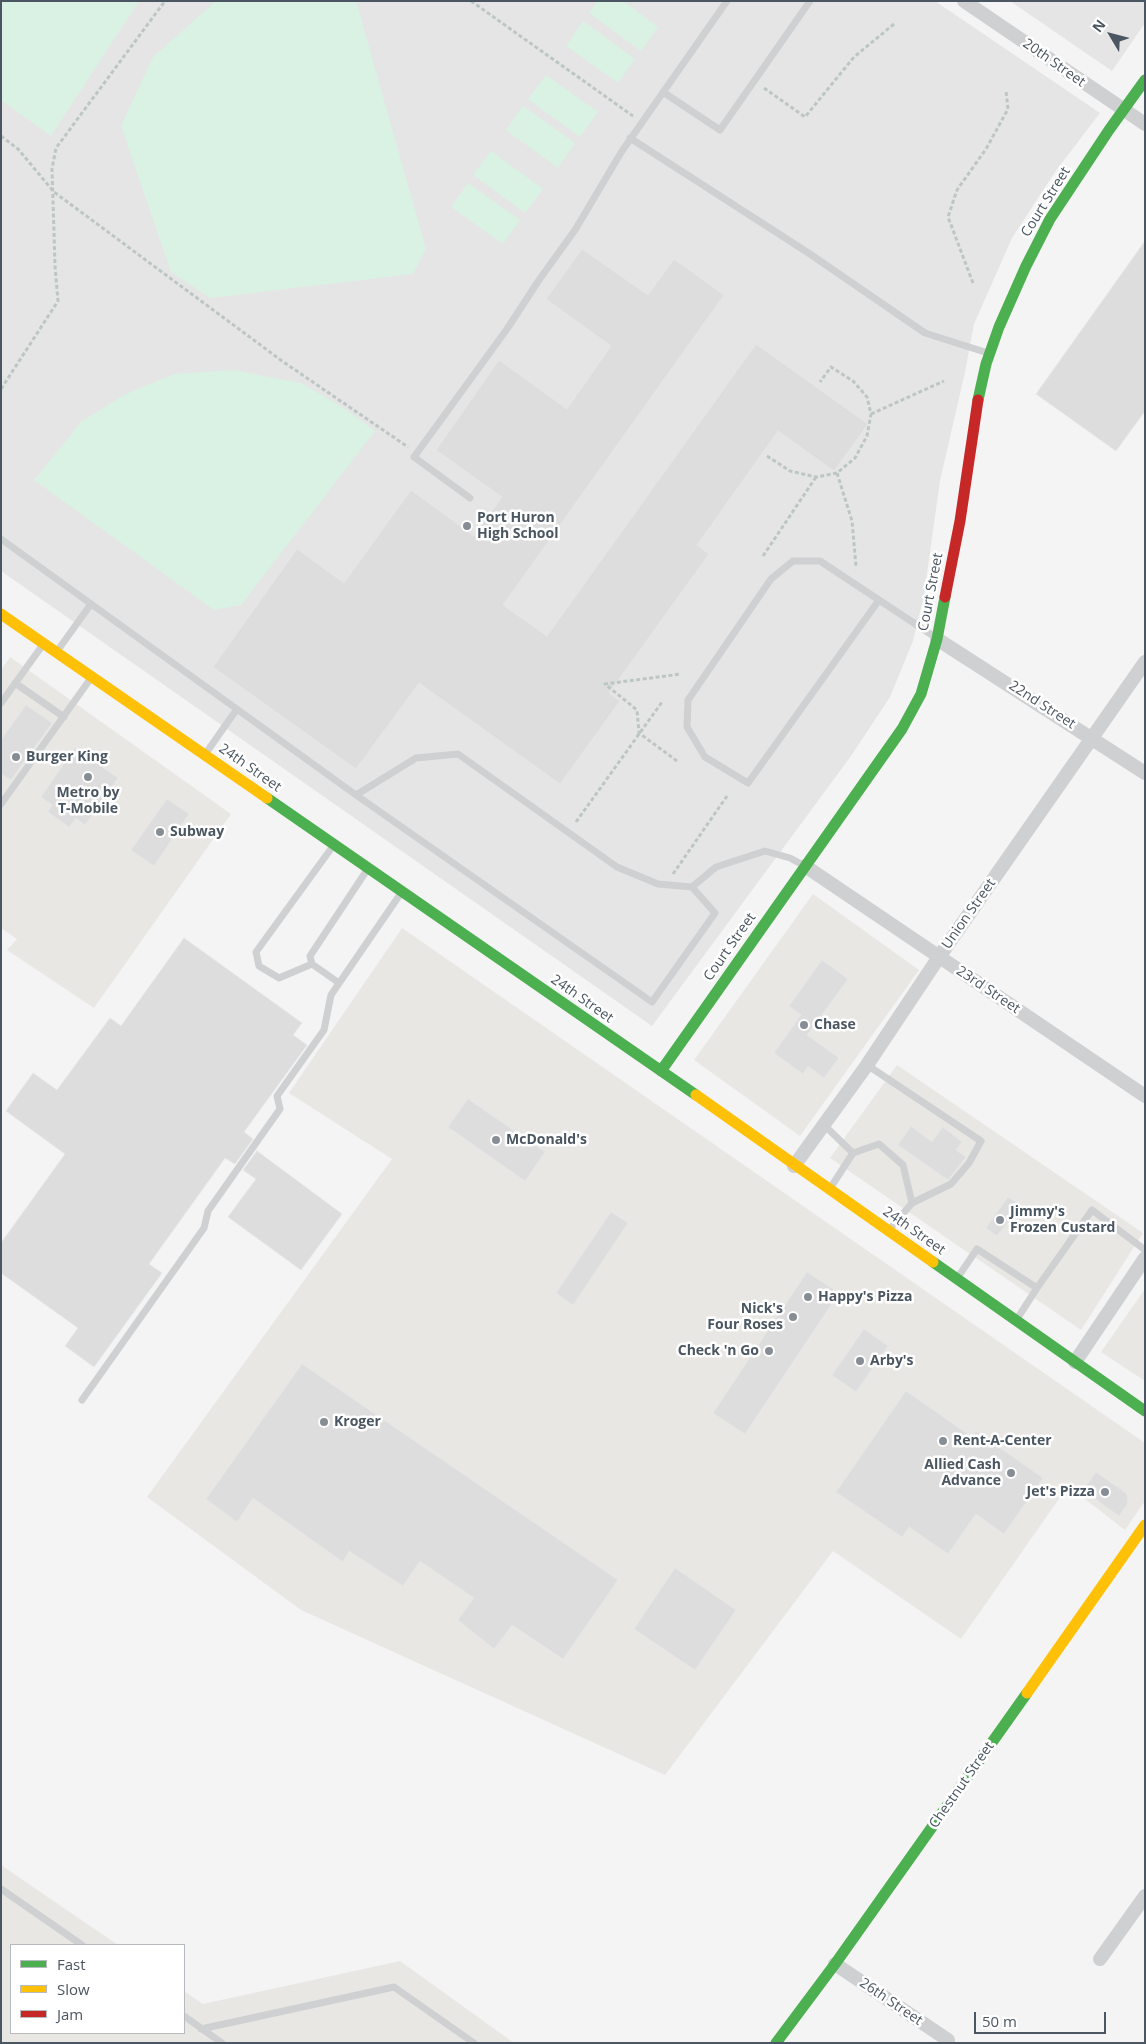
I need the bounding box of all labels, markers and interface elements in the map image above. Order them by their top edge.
north arrow [1086,10,1136,60]
text: N [1088,15,1110,36]
street label: 20th Street [1020,35,1088,91]
street label: Court Street [1018,164,1074,240]
place label: Port Huron High School [477,510,558,542]
marker: Port Huron High School [461,520,473,532]
street label: Court Street [915,551,947,633]
street label: 22nd Street [1006,677,1078,733]
street label: 24th Street [216,740,284,796]
place label: Burger King [26,749,108,765]
marker: Burger King [10,751,22,763]
marker: Metro by T-Mobile [82,771,94,783]
place label: Metro by T-Mobile [56,785,120,818]
place label: Subway [170,824,224,840]
marker: Subway [154,826,166,838]
street label: Union Street [939,876,999,952]
street label: Court Street [700,910,760,984]
street label: 23rd Street [953,963,1023,1017]
street label: 24th Street [548,971,616,1027]
place label: Chase [814,1017,856,1033]
marker: Chase [798,1019,810,1031]
place label: McDonald's [506,1132,587,1148]
marker: McDonald's [490,1134,502,1146]
street label: 24th Street [880,1203,948,1259]
place label: Jimmy's Frozen Custard [1010,1204,1115,1236]
marker: Jimmy's Frozen Custard [994,1214,1006,1226]
place label: Happy's Pizza [818,1289,912,1305]
marker: Happy's Pizza [802,1291,814,1303]
place label: Nick's Four Roses [707,1301,783,1334]
marker: Nick's Four Roses [787,1311,799,1323]
place label: Check 'n Go [678,1343,759,1359]
marker: Check 'n Go [763,1345,775,1357]
place label: Arby's [870,1353,914,1369]
marker: Arby's [854,1355,866,1367]
place label: Kroger [334,1414,381,1430]
marker: Kroger [318,1416,330,1428]
place label: Rent-A-Center [953,1433,1052,1449]
marker: Rent-A-Center [937,1435,949,1447]
place label: Allied Cash Advance [924,1457,1001,1490]
marker: Allied Cash Advance [1005,1467,1017,1479]
place label: Jet's Pizza [1027,1484,1095,1500]
marker: Jet's Pizza [1099,1486,1111,1498]
street label: Chestnut Street [926,1738,998,1832]
legend [10,1944,185,2034]
text: Fast [57,1954,86,1974]
street label: 26th Street [856,1975,926,2029]
text: Slow [57,1979,90,1999]
scale bar [976,2002,1108,2034]
text: Jam [57,2004,83,2024]
text: 50 m [982,2011,1017,2031]

